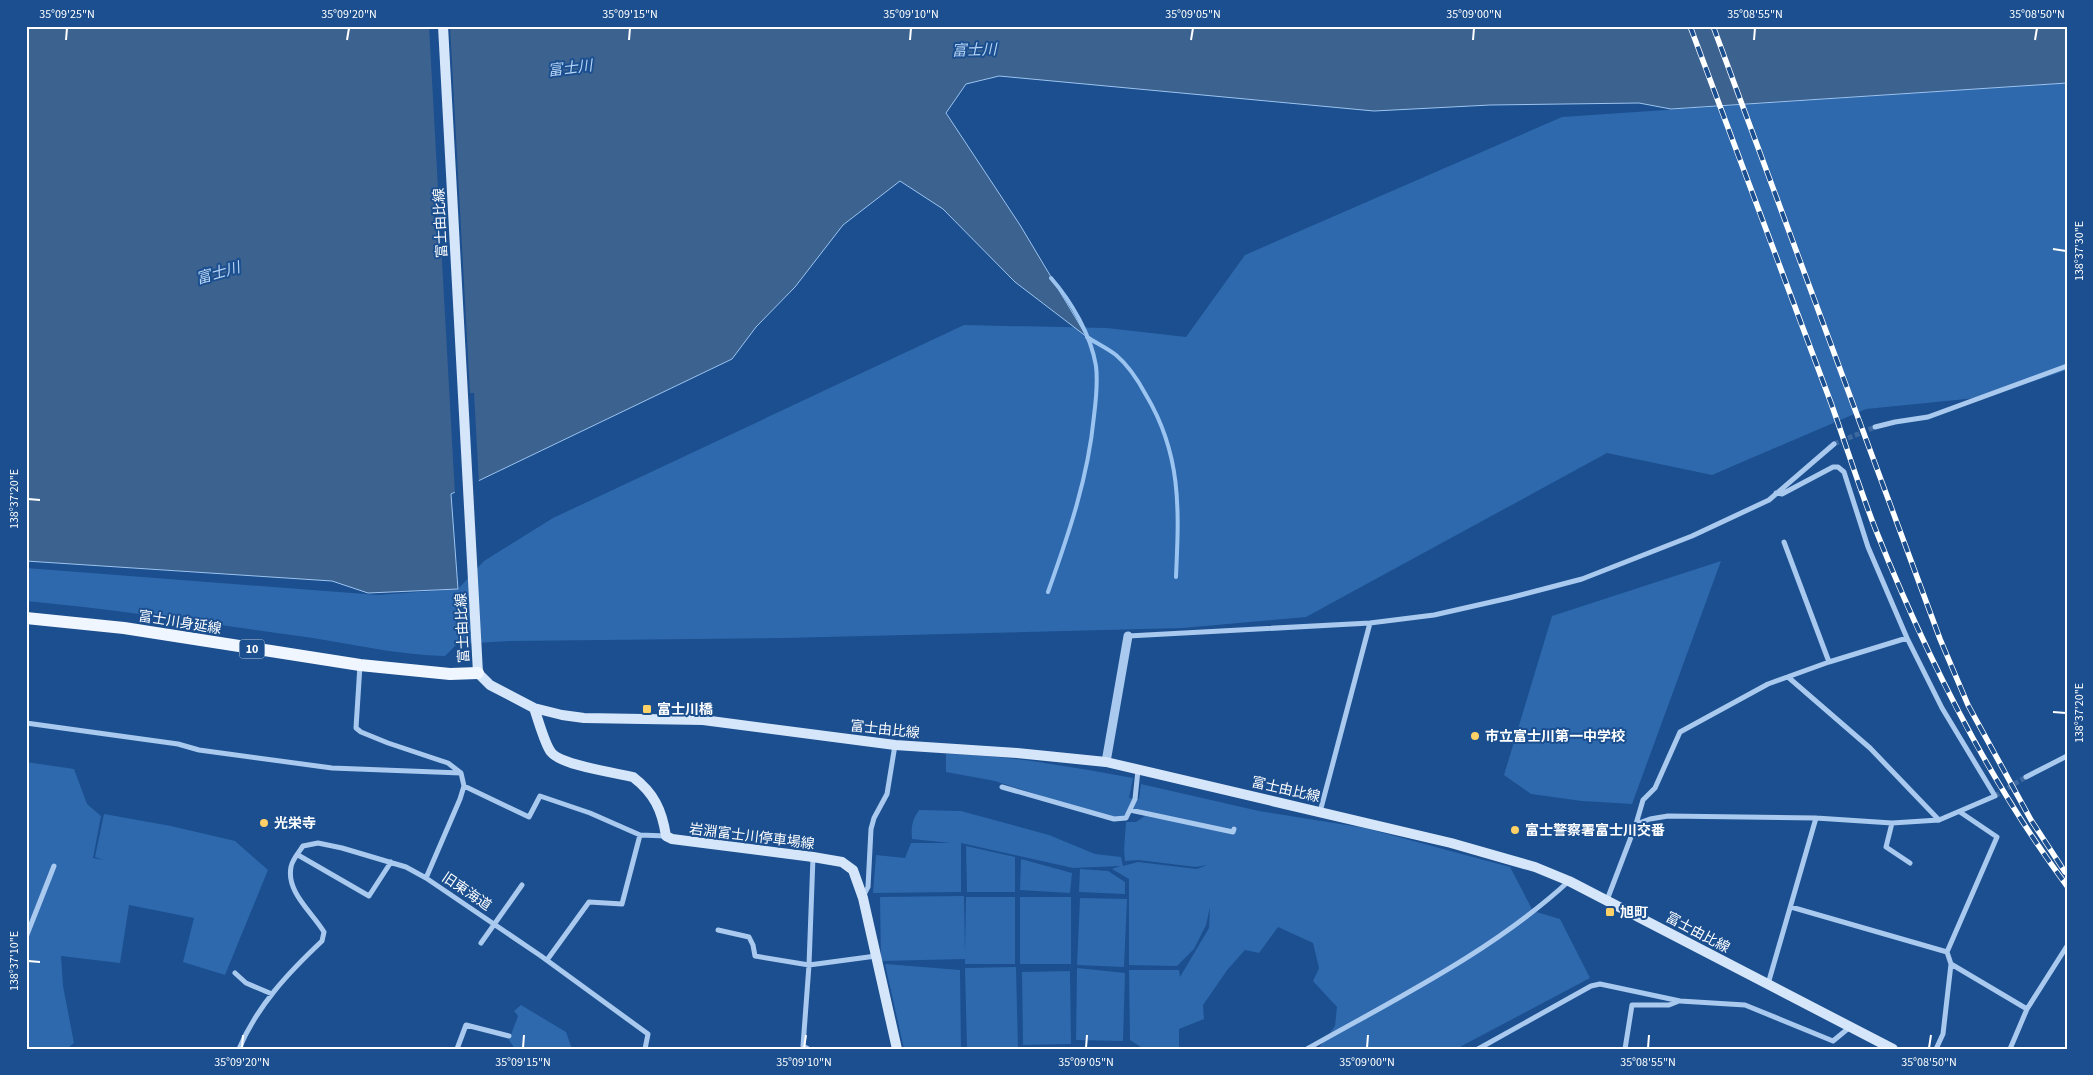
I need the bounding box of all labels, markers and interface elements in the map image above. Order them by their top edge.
text: 35°09'25"N [39,6,95,23]
text: 35°09'20"N [321,6,377,23]
text: 35°09'15"N [602,6,658,23]
text: 35°09'10"N [883,6,939,23]
text: 35°09'05"N [1165,6,1221,23]
text: 35°09'00"N [1446,6,1502,23]
text: 35°08'55"N [1727,6,1783,23]
text: 35°08'50"N [2009,6,2065,23]
water label: 富士川 [951,39,999,62]
water label: 富士川 [546,55,596,82]
street label: 富士由比線 [429,187,453,258]
text: 138°37'30"E [2071,221,2088,281]
water label: 富士川 [194,257,245,290]
text: 138°37'20"E [6,469,23,529]
street label: 富士由比線 [451,592,475,663]
street label: 富士川身延線 [137,607,223,639]
road number: 10 [240,640,264,659]
text: 138°37'20"E [2071,683,2088,743]
place label: 富士川橋 [657,700,713,720]
marker: 富士川橋 [641,703,653,715]
street label: 富士由比線 [849,716,921,744]
place label: 市立富士川第一中学校 [1485,727,1625,747]
marker: 市立富士川第一中学校 [1469,730,1481,742]
street label: 富士由比線 [1249,772,1322,808]
place label: 光栄寺 [274,814,316,834]
marker: 光栄寺 [258,817,270,829]
street label: 岩淵富士川停車場線 [688,819,816,855]
place label: 富士警察署富士川交番 [1525,821,1665,841]
marker: 富士警察署富士川交番 [1509,824,1521,836]
street label: 旧東海道 [438,868,495,916]
place label: 旭町 [1620,903,1648,923]
marker: 旭町 [1604,906,1616,918]
street label: 富士由比線 [1662,908,1733,958]
text: 138°37'10"E [6,931,23,991]
text: 35°09'20"N [214,1054,270,1071]
text: 35°09'15"N [495,1054,551,1071]
text: 35°09'10"N [776,1054,832,1071]
text: 35°09'05"N [1058,1054,1114,1071]
text: 35°09'00"N [1339,1054,1395,1071]
text: 35°08'55"N [1620,1054,1676,1071]
text: 35°08'50"N [1901,1054,1957,1071]

